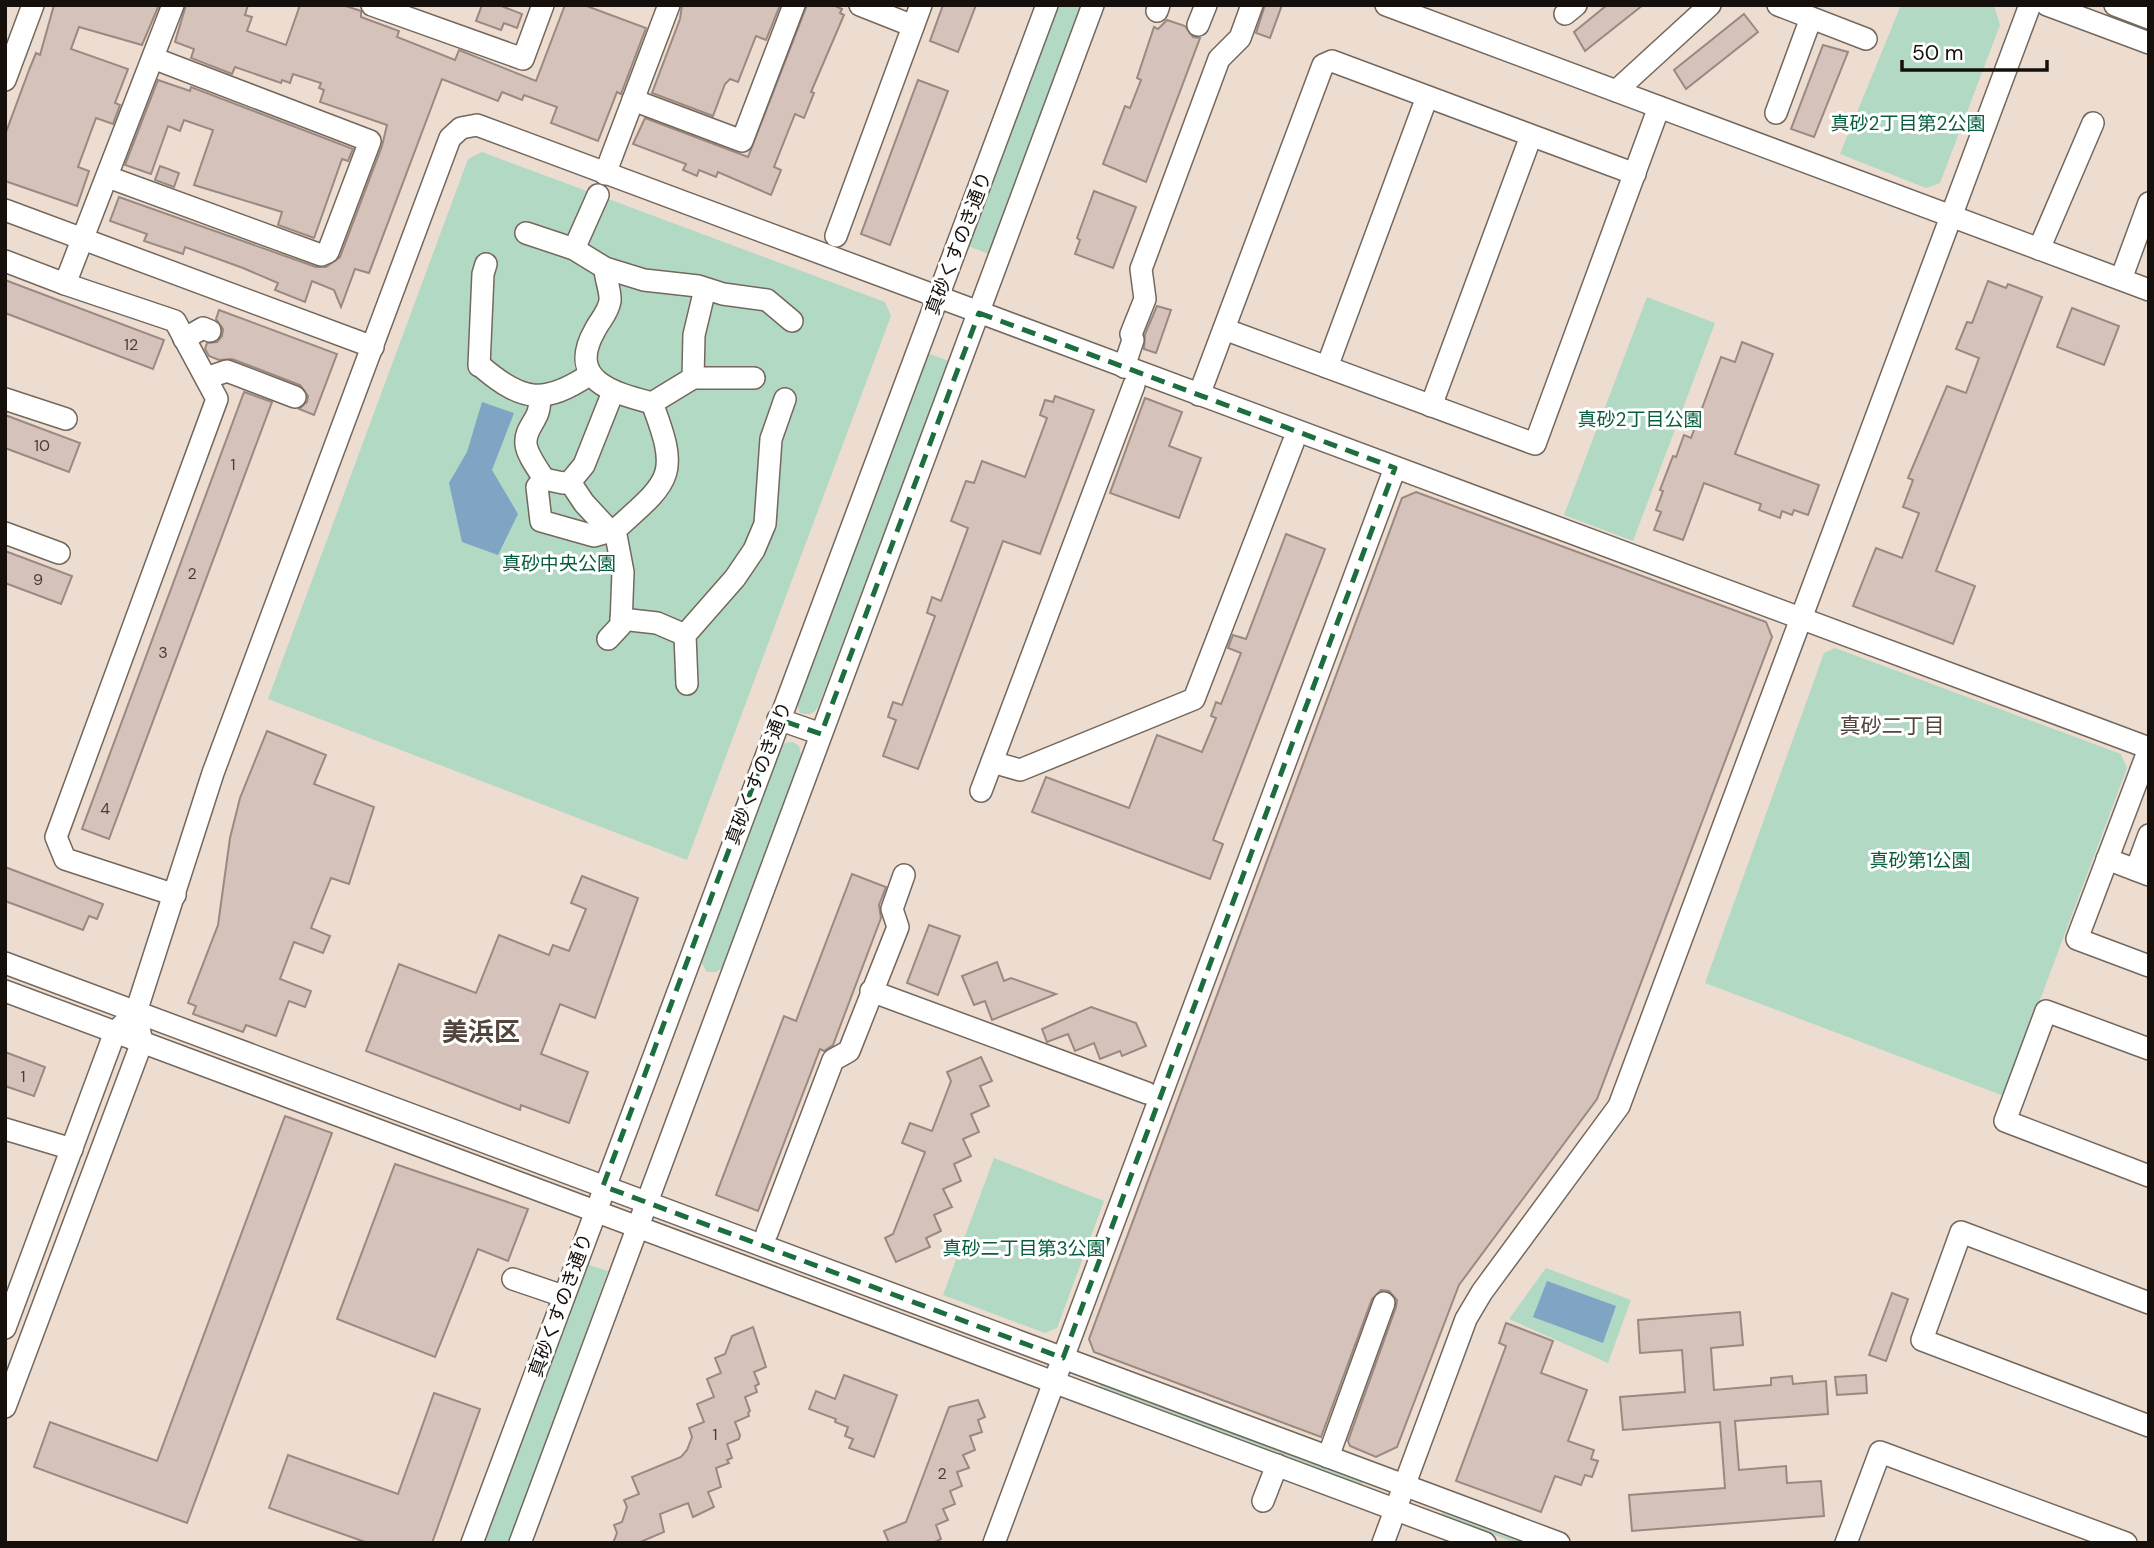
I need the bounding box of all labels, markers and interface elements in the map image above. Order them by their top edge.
scale bar [1902,28,2047,72]
text: 50 m [1912,39,1963,67]
park label: 真砂2丁目第2公園 [1831,111,1985,136]
street label: 真砂くすのき通り [920,168,997,318]
house number: 12 [124,334,138,355]
park label: 真砂2丁目公園 [1578,407,1702,432]
house number: 10 [34,435,50,456]
house number: 1 [231,454,236,475]
park label: 真砂中央公園 [502,551,616,576]
house number: 2 [187,563,197,584]
house number: 9 [33,569,43,590]
house number: 3 [158,642,168,663]
street label: 真砂くすのき通り [720,698,797,848]
district label: 真砂二丁目 [1840,712,1945,740]
house number: 4 [100,798,110,819]
park label: 真砂第1公園 [1870,848,1970,873]
district label: 美浜区 [442,1015,520,1049]
house number: 1 [21,1066,26,1087]
street label: 真砂くすのき通り [523,1230,598,1381]
park label: 真砂二丁目第3公園 [942,1236,1106,1261]
house number: 1 [713,1424,718,1445]
house number: 2 [937,1463,947,1484]

